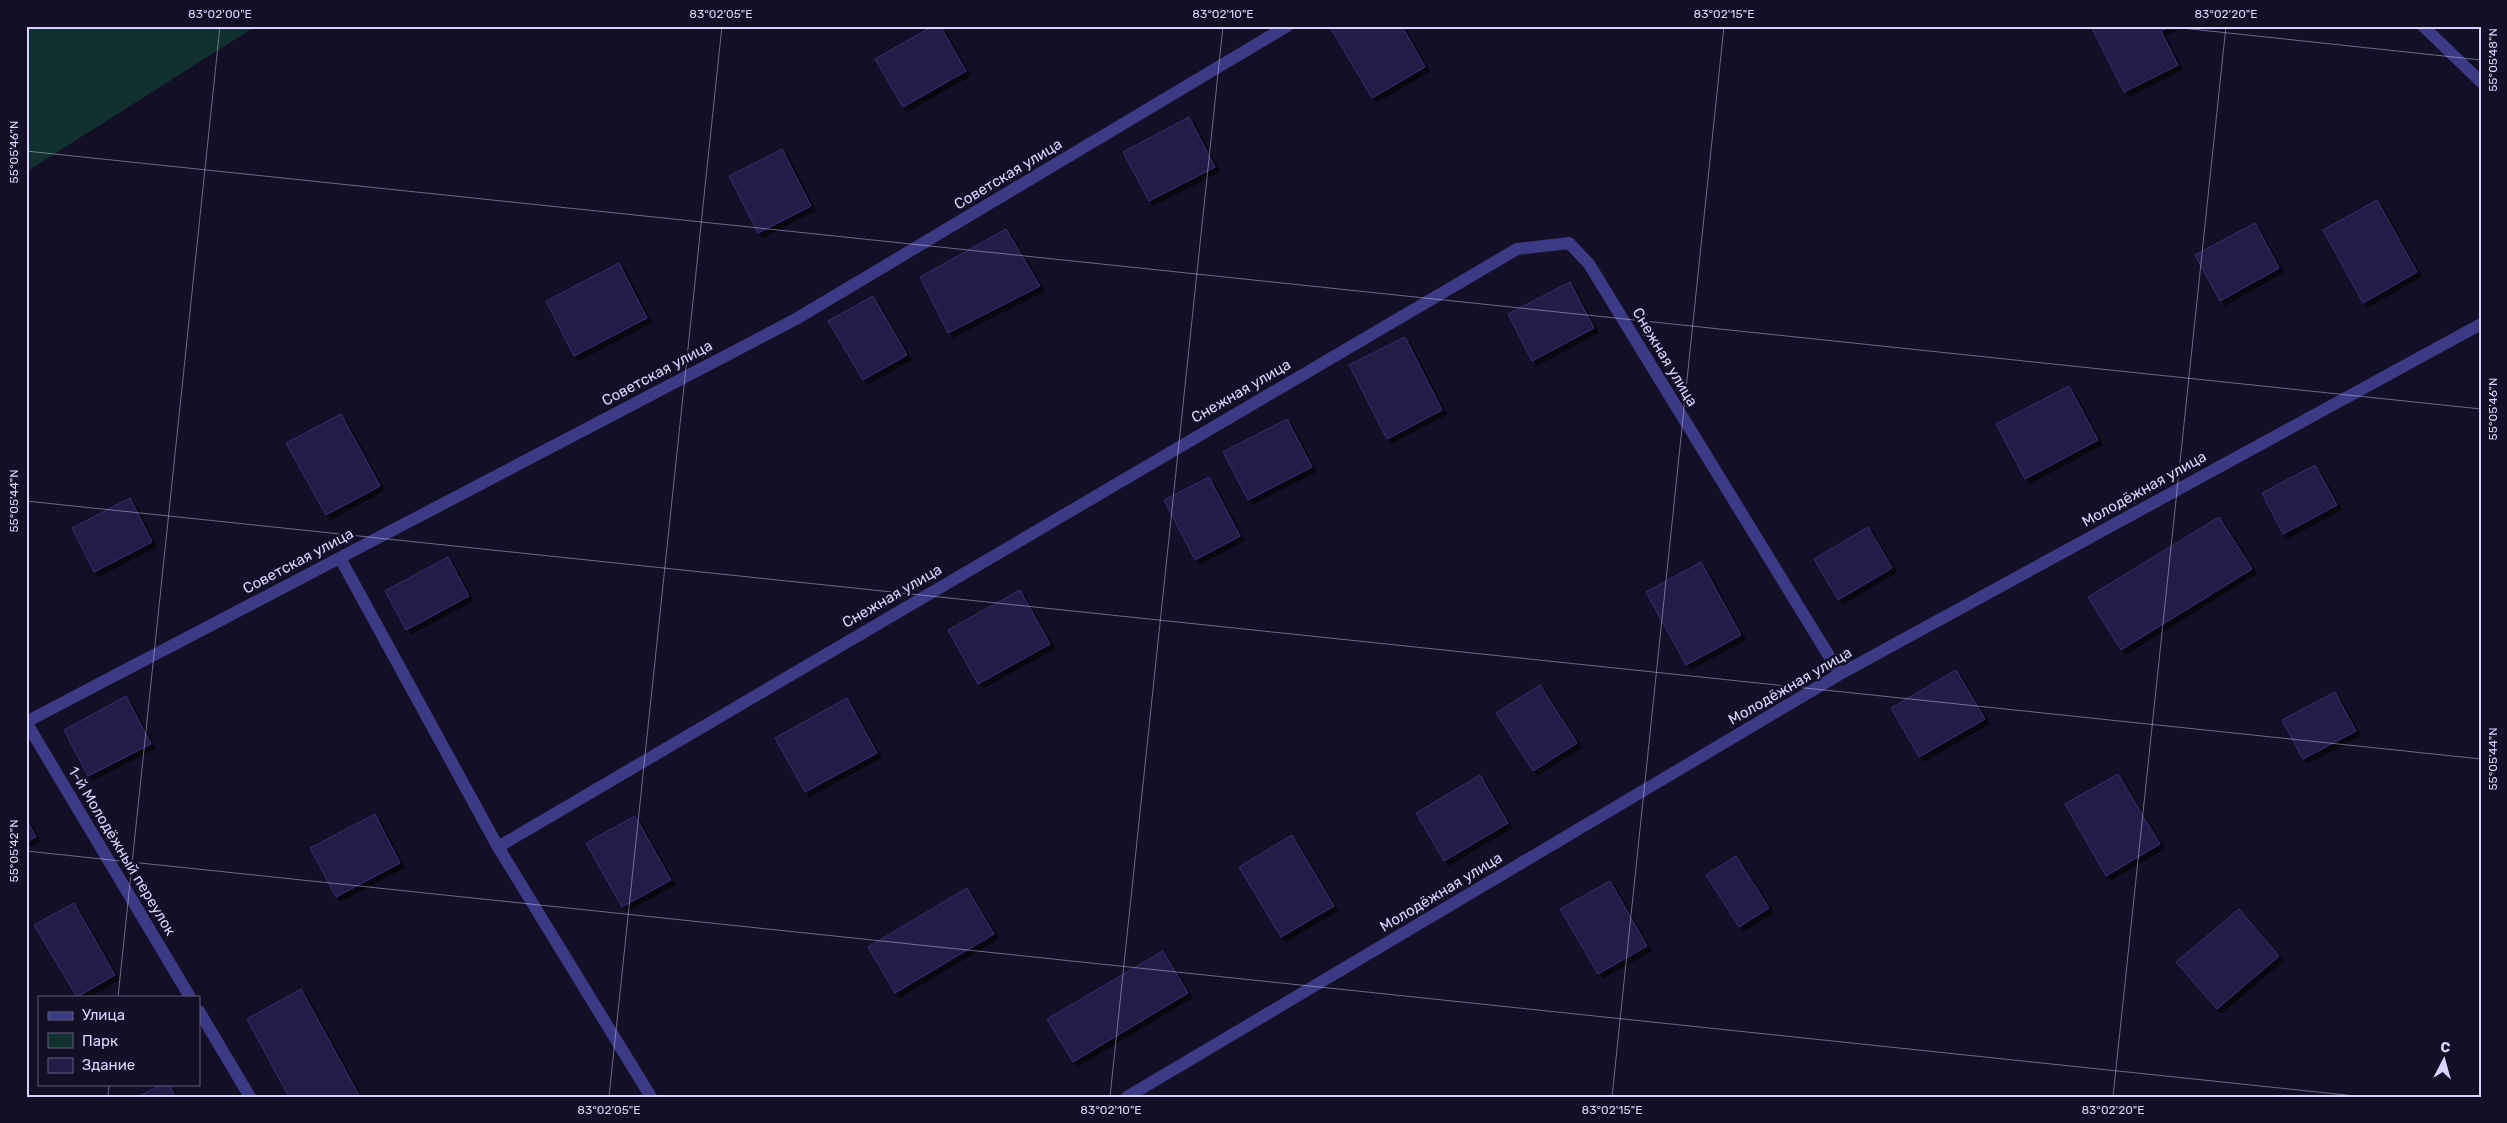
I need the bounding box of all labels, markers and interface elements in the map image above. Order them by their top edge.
text: 83°02'00"E [188,7,252,21]
text: 83°02'05"E [689,7,753,21]
text: 83°02'10"E [1192,7,1254,21]
text: 83°02'15"E [1694,7,1754,21]
text: 83°02'20"E [2194,7,2258,21]
text: 55°05'48"N [2486,28,2500,92]
text: 55°05'46"N [7,121,21,183]
street label: Советская улица [951,135,1065,213]
street label: Снежная улица [1628,304,1702,410]
street label: Советская улица [599,336,715,410]
street label: Снежная улица [1188,355,1294,427]
text: 55°05'46"N [2486,378,2500,440]
street label: Молодёжная улица [2079,447,2209,531]
text: 55°05'44"N [7,469,21,533]
street label: Советская улица [240,524,356,598]
street label: Снежная улица [839,560,945,632]
street label: Молодёжная улица [1725,643,1855,729]
text: 55°05'44"N [2486,727,2500,791]
street label: 1-й Молодёжный переулок [64,763,180,939]
text: 55°05'42"N [7,820,21,882]
street label: Молодёжная улица [1377,848,1505,936]
legend [38,996,200,1086]
text: Улица [82,1006,125,1024]
text: Парк [82,1032,118,1050]
north arrow [2420,1036,2470,1086]
text: С [2440,1039,2451,1057]
text: Здание [82,1056,135,1074]
text: 83°02'05"E [577,1103,641,1117]
text: 83°02'10"E [1080,1103,1142,1117]
text: 83°02'15"E [1582,1103,1642,1117]
text: 83°02'20"E [2081,1103,2145,1117]

